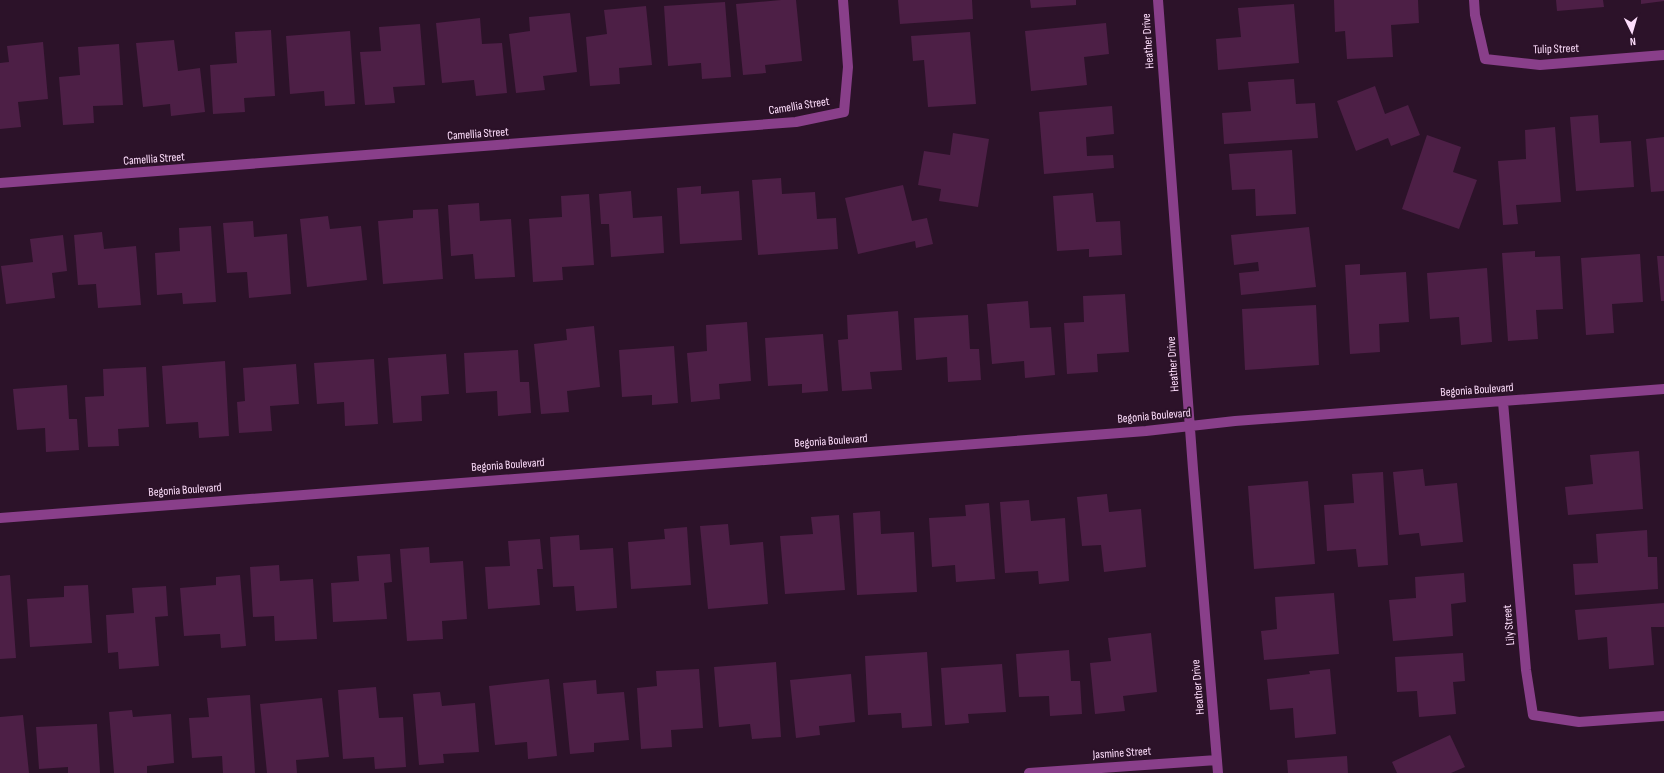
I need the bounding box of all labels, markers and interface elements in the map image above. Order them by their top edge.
north arrow [1612,12,1652,52]
street label: Heather Drive [1139,13,1157,69]
text: N [1629,35,1636,48]
street label: Tulip Street [1533,41,1580,57]
street label: Camellia Street [767,94,831,118]
street label: Camellia Street [447,124,510,144]
street label: Camellia Street [123,149,186,169]
street label: Heather Drive [1164,336,1182,392]
street label: Begonia Boulevard [1440,380,1514,400]
street label: Begonia Boulevard [1117,405,1191,427]
street label: Begonia Boulevard [794,431,868,451]
street label: Begonia Boulevard [471,455,545,475]
street label: Begonia Boulevard [148,480,222,500]
street label: Lily Street [1500,604,1518,646]
street label: Heather Drive [1188,659,1208,715]
street label: Jasmine Street [1091,743,1152,763]

